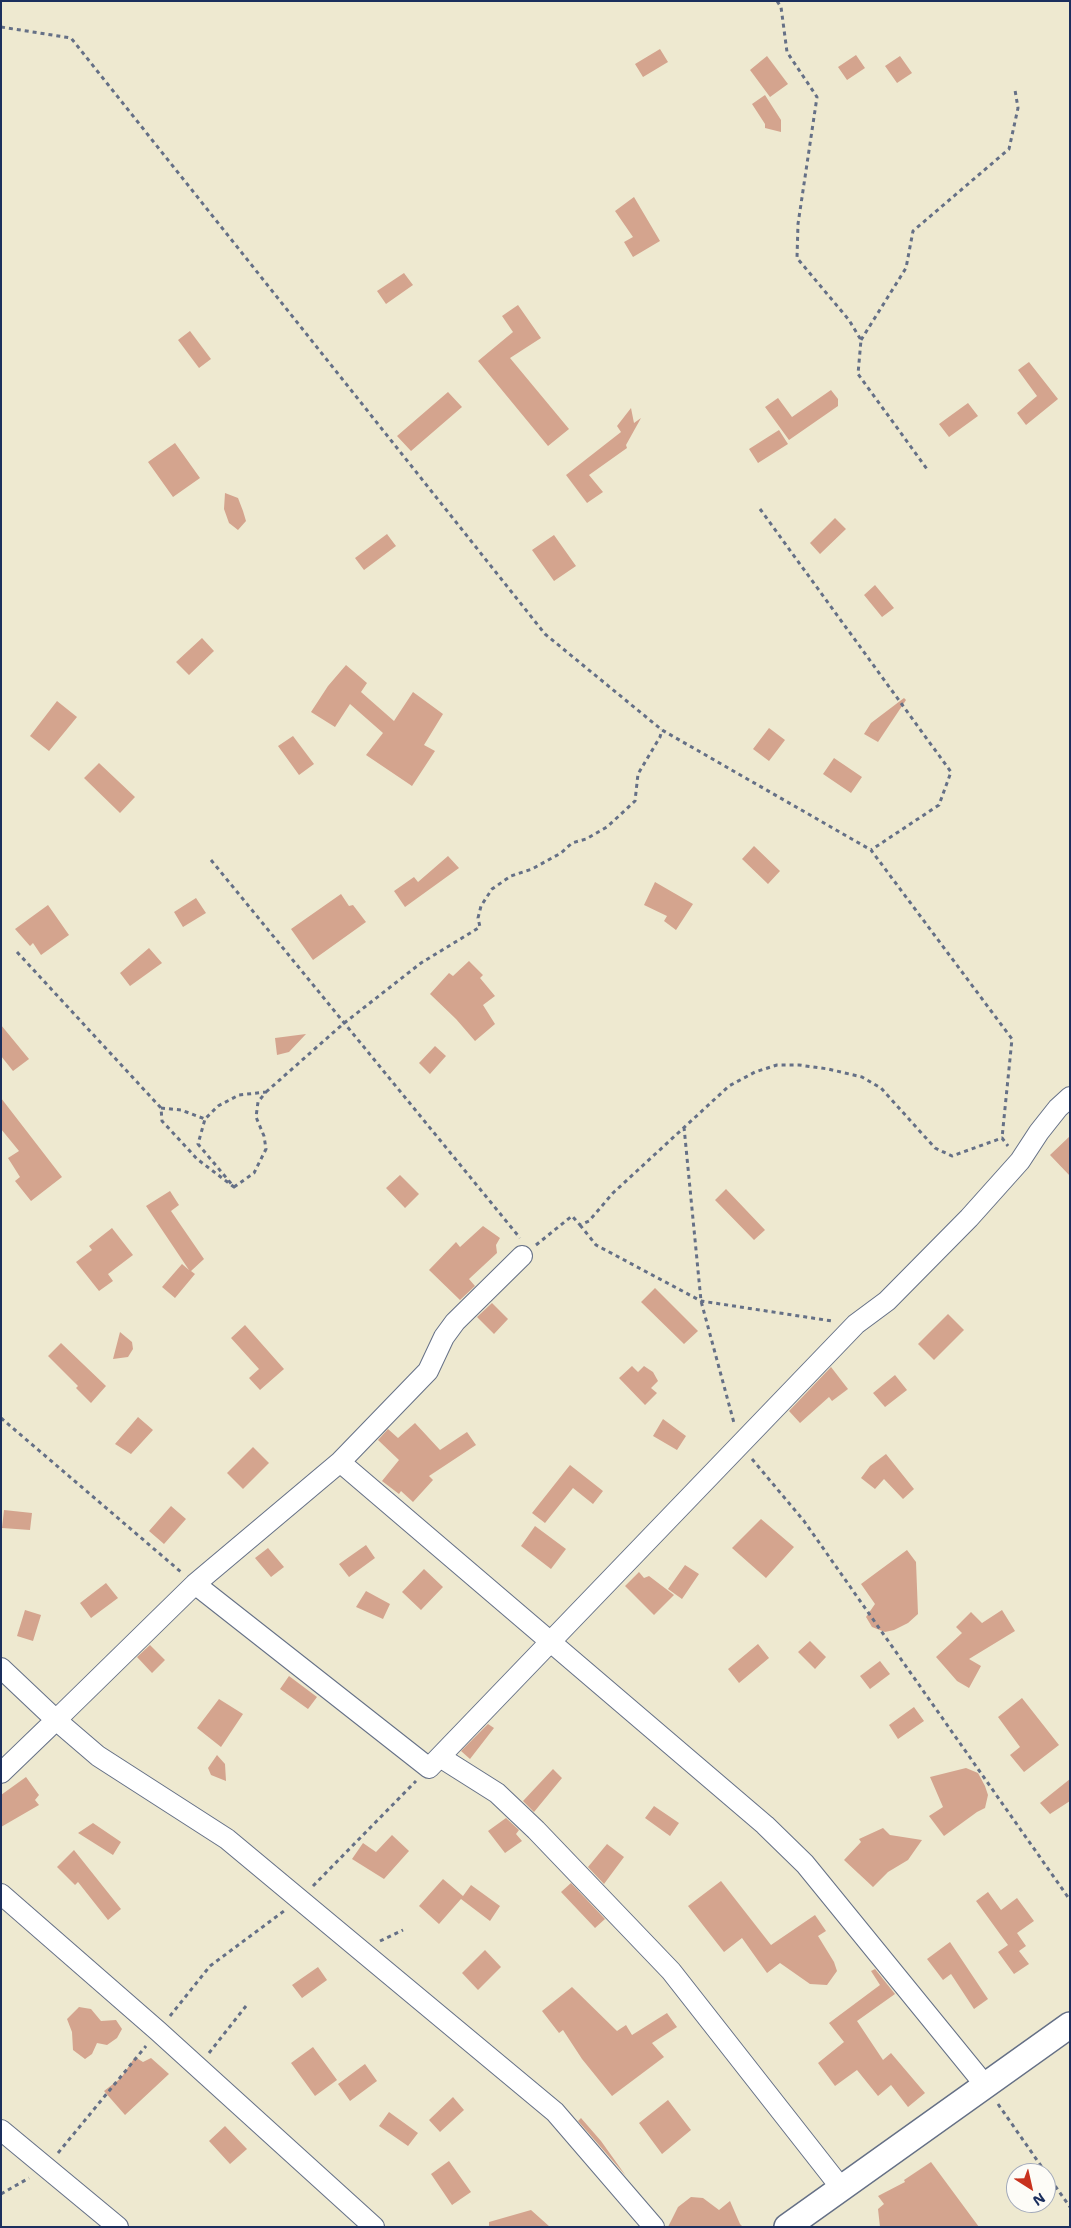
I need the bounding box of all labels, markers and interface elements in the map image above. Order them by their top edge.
north arrow [1006,2163,1056,2213]
text: N [1029,2189,1049,2210]

